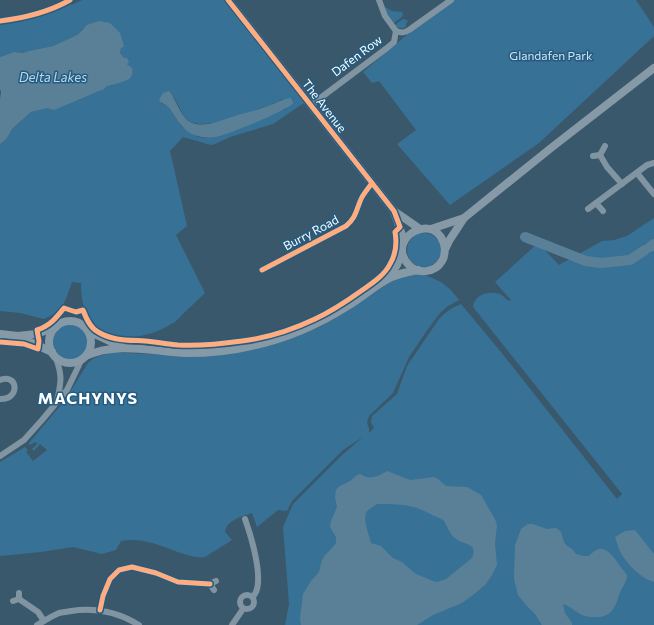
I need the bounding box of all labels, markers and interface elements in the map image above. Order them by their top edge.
street label: Dafen Row [329,32,385,79]
park label: Glandafen Park [509,48,593,62]
water label: Delta Lakes [19,69,87,85]
street label: The Avenue [300,76,350,135]
street label: Burry Road [281,212,341,253]
district label: MACHYNYS [38,388,138,407]

